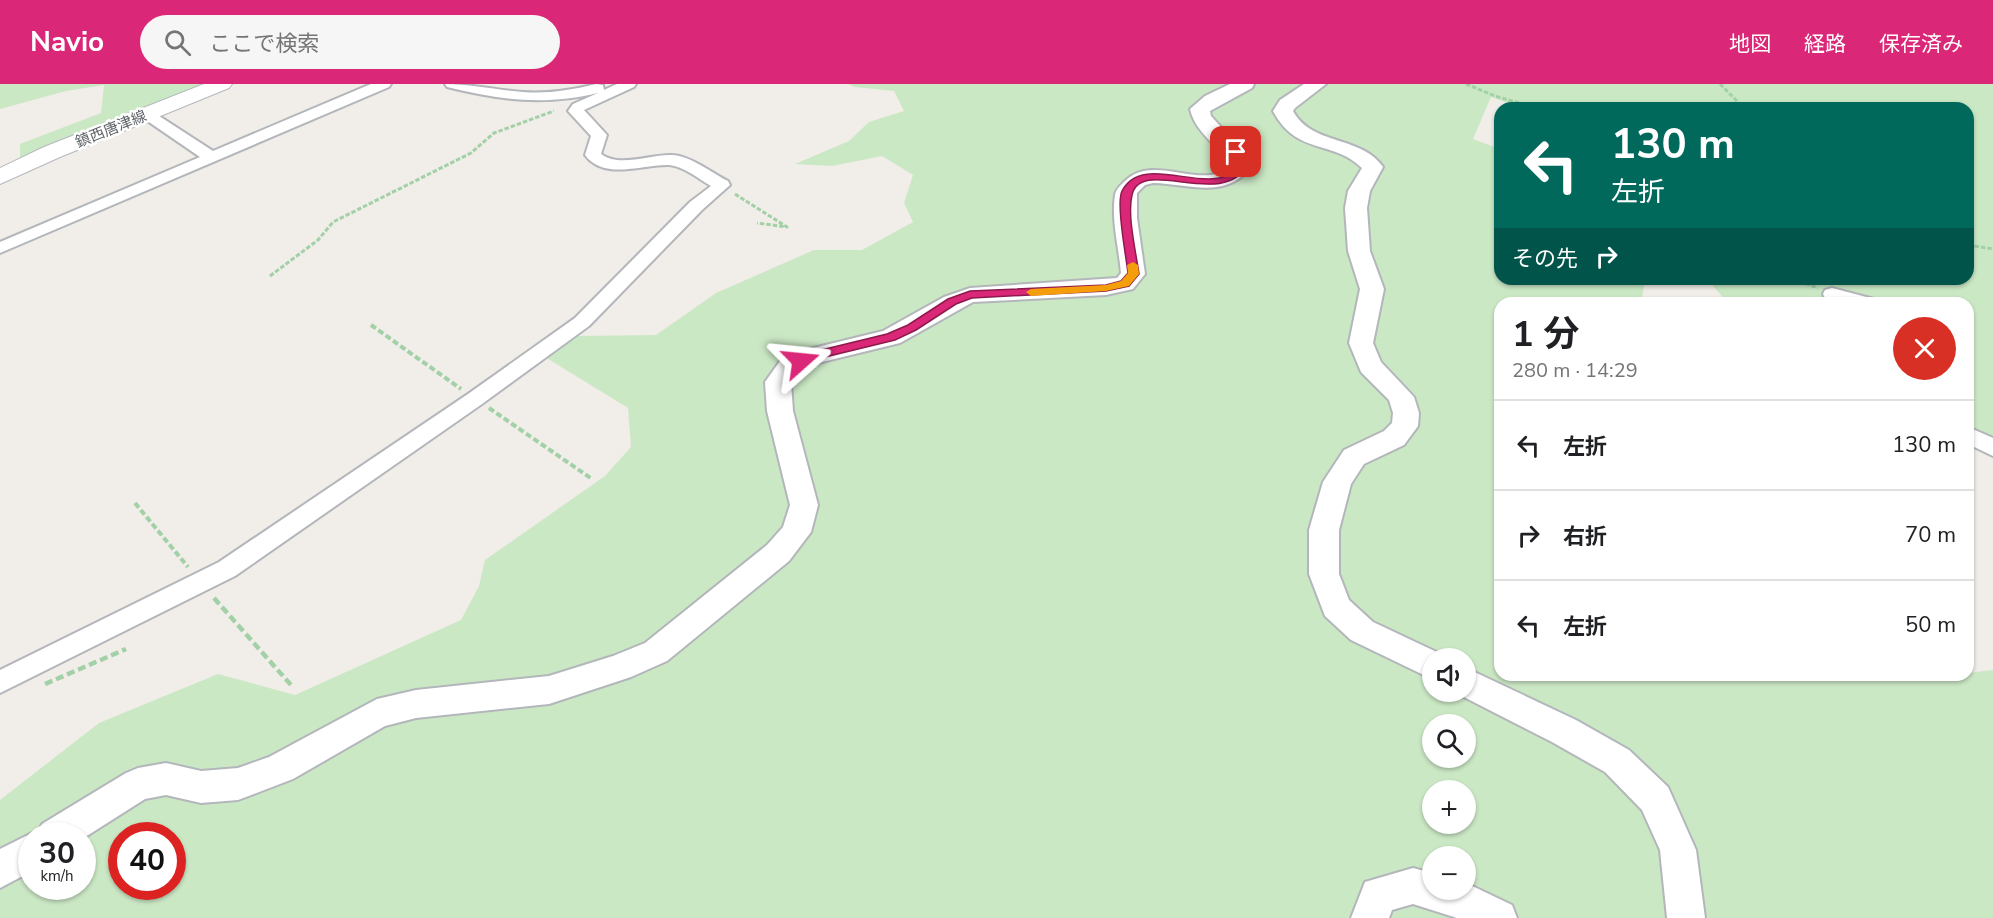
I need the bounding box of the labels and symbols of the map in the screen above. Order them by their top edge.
street label: 鎮西唐津線 [72,106,150,152]
pin [1210,126,1261,177]
position arrow [769,329,833,393]
speed limit sign: 40 [108,822,186,900]

